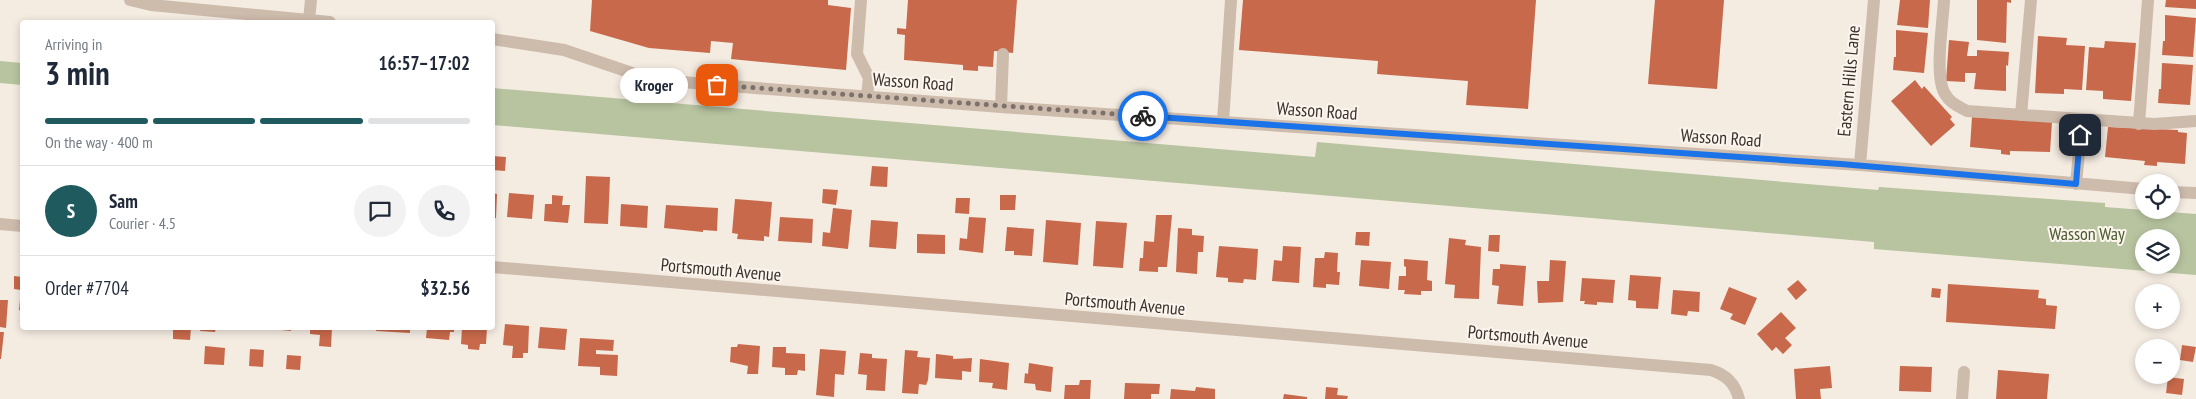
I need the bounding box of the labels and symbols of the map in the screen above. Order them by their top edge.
street label: Eastern Hills Lane [1832,24,1865,137]
pin [696,64,738,106]
street label: Wasson Road [872,67,954,96]
callout: Kroger [620,68,687,102]
courier [1118,91,1168,141]
street label: Wasson Road [1276,96,1358,125]
pin [2059,114,2101,156]
street label: Wasson Road [1680,123,1762,152]
park label: Wasson Way [2049,222,2125,245]
street label: Portsmouth Avenue [660,253,782,286]
street label: Portsmouth Avenue [1064,287,1186,320]
street label: Portsmouth Avenue [1467,320,1589,353]

